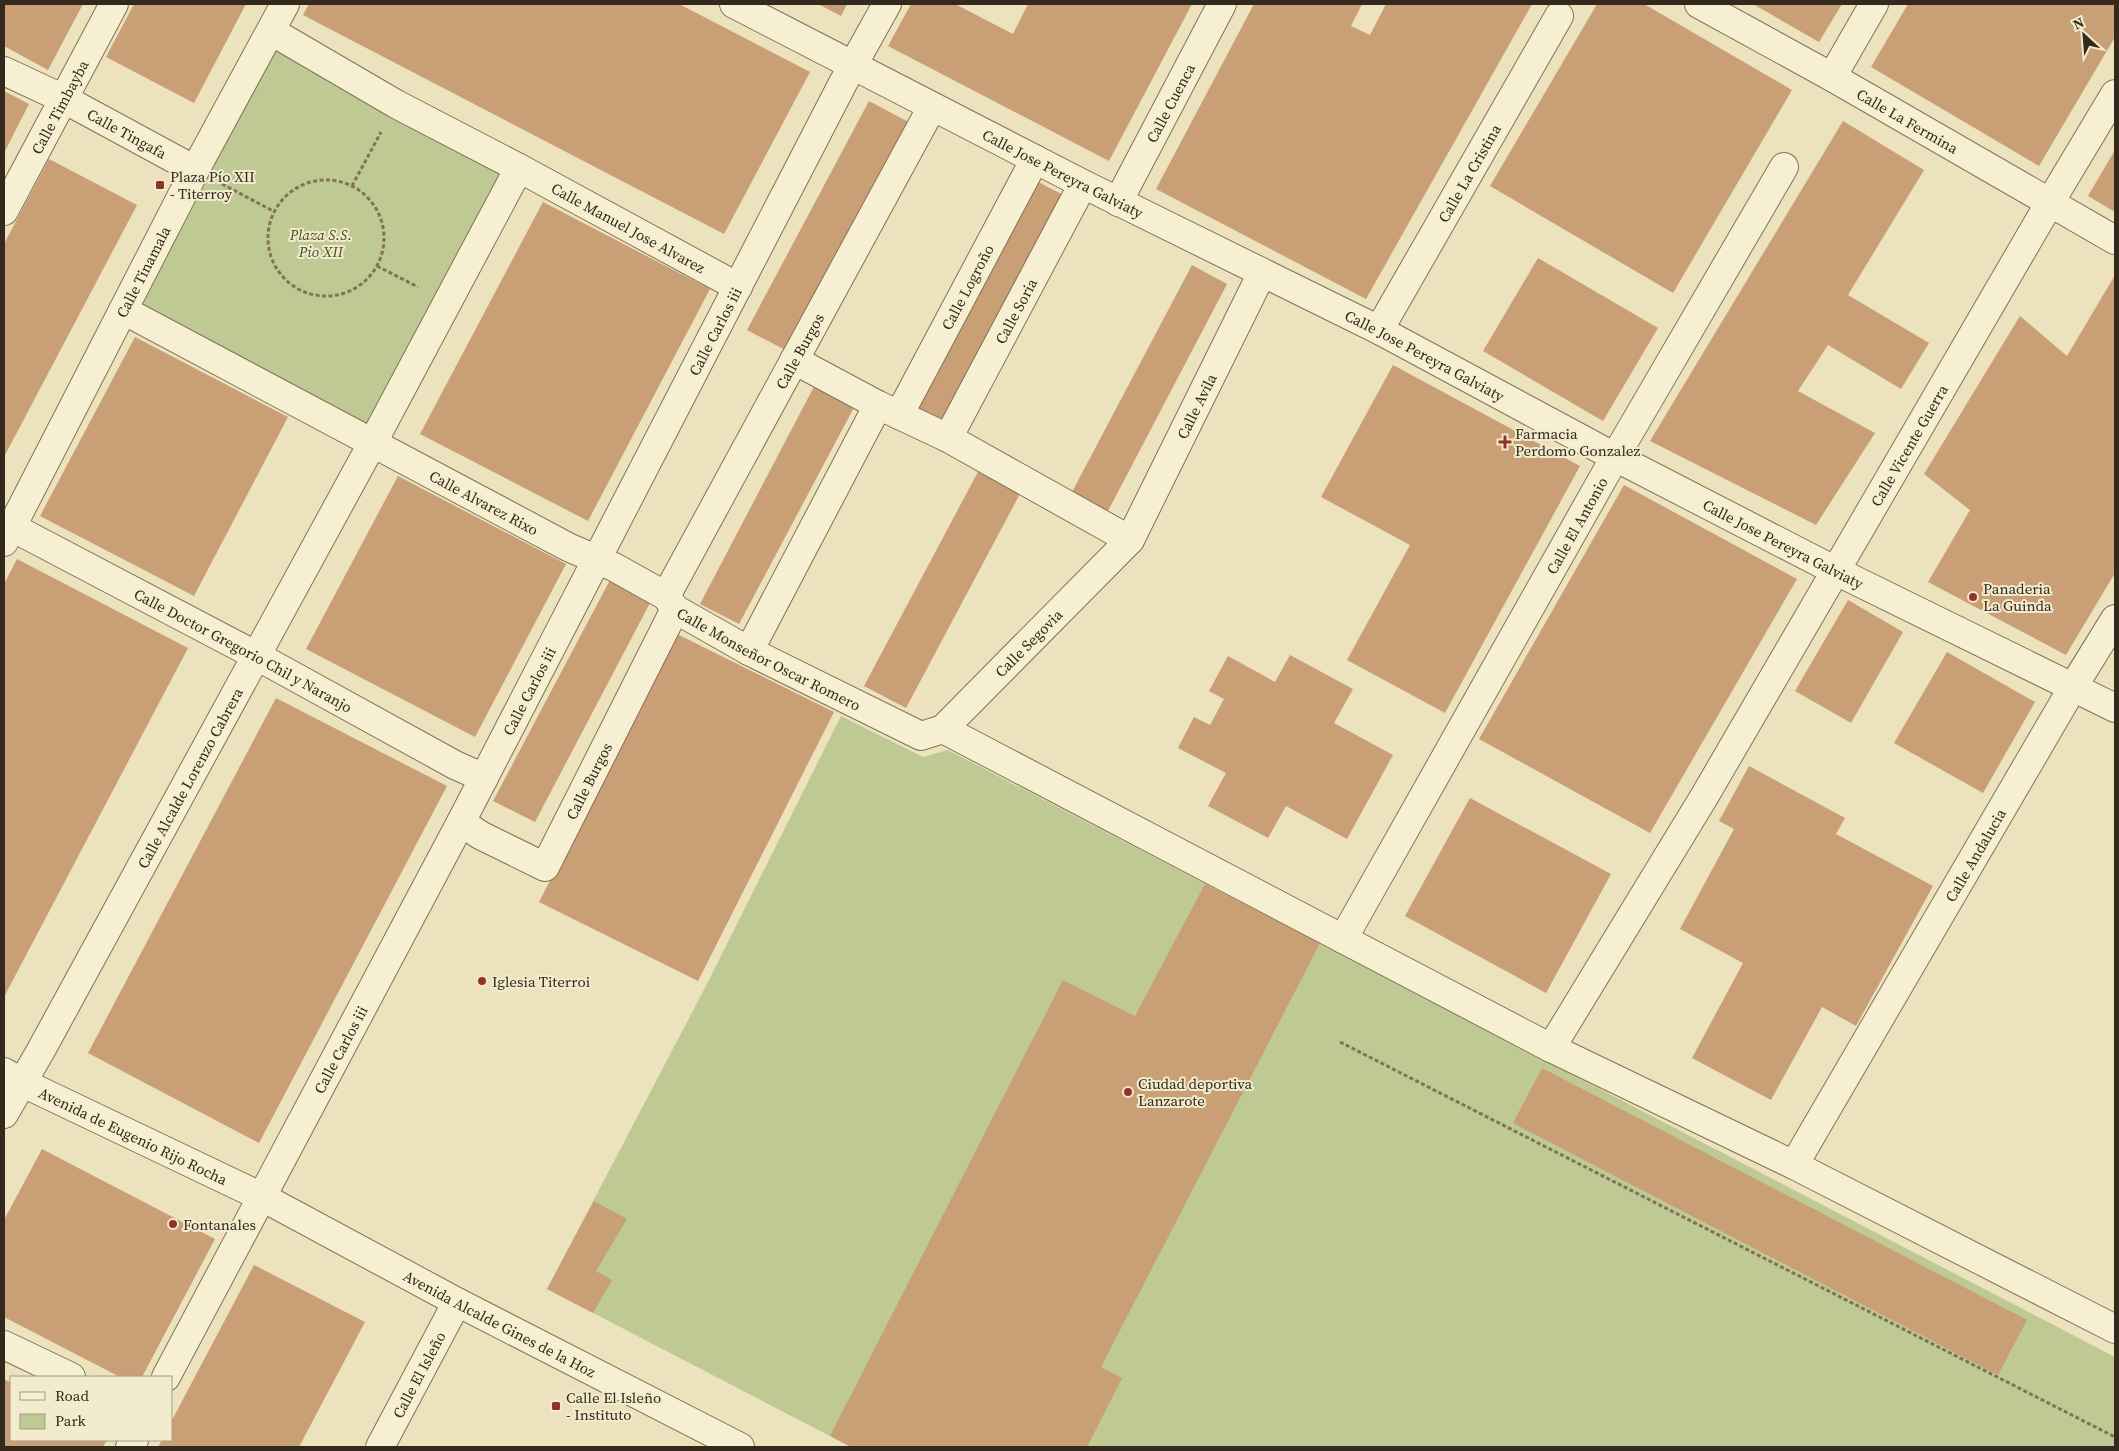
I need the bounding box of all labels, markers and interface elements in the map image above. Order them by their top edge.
north arrow [2059,10,2109,60]
text: N [2069,12,2087,35]
street label: Calle Timbayba [26,56,93,158]
street label: Calle Cuenca [1141,59,1200,146]
street label: Calle La Fermina [1853,83,1963,158]
street label: Calle Tingafa [84,103,171,163]
street label: Calle La Cristina [1432,120,1506,226]
street label: Calle Jose Pereyra Galviaty [979,123,1147,223]
place label: Plaza Pío XII - Titerroy [170,166,255,204]
street label: Calle Manuel Jose Alvarez [548,177,709,278]
marker: Plaza Pío XII - Titerroy [154,179,166,191]
street label: Calle Tinamala [111,222,175,321]
park label: Plaza S.S. Pio XII [289,224,352,262]
street label: Calle Logroño [936,241,998,333]
street label: Calle Soria [989,274,1042,347]
street label: Calle Carlos iii [683,283,746,379]
street label: Calle Jose Pereyra Galviaty [1341,304,1509,406]
street label: Calle Burgos [770,309,829,393]
street label: Calle Avila [1171,370,1221,442]
street label: Calle Vicente Guerra [1865,380,1953,510]
place label: Farmacia Perdomo Gonzalez [1515,423,1641,461]
marker: Farmacia Perdomo Gonzalez [1499,436,1511,448]
street label: Calle Alvarez Rixo [426,465,542,540]
street label: Calle El Antonio [1541,473,1612,578]
street label: Calle Jose Pereyra Galviaty [1699,494,1867,594]
place label: Panaderia La Guinda [1983,578,2052,616]
street label: Calle Doctor Gregorio Chil y Naranjo [131,583,356,717]
marker: Panaderia La Guinda [1967,591,1979,603]
street label: Calle Monseñor Oscar Romero [673,602,864,715]
street label: Calle Segovia [990,604,1067,682]
street label: Calle Carlos iii [497,643,560,739]
street label: Calle Alcalde Lorenzo Cabrera [132,683,248,872]
street label: Calle Burgos [560,739,617,823]
street label: Calle Andalucia [1940,804,2011,905]
place label: Iglesia Titerroi [492,971,590,992]
marker: Iglesia Titerroi [476,975,488,987]
street label: Calle Carlos iii [308,1002,372,1097]
place label: Ciudad deportiva Lanzarote [1138,1073,1253,1111]
street label: Avenida de Eugenio Rijo Rocha [35,1082,231,1190]
marker: Ciudad deportiva Lanzarote [1122,1086,1134,1098]
place label: Fontanales [183,1214,256,1235]
marker: Fontanales [167,1218,179,1230]
street label: Avenida Alcalde Gines de la Hoz [400,1265,600,1382]
street label: Calle El Isleño [387,1328,450,1422]
legend [10,1376,172,1441]
text: Road [55,1385,89,1406]
place label: Calle El Isleño - Instituto [566,1387,661,1425]
marker: Calle El Isleño - Instituto [550,1400,562,1412]
text: Park [55,1410,87,1431]

